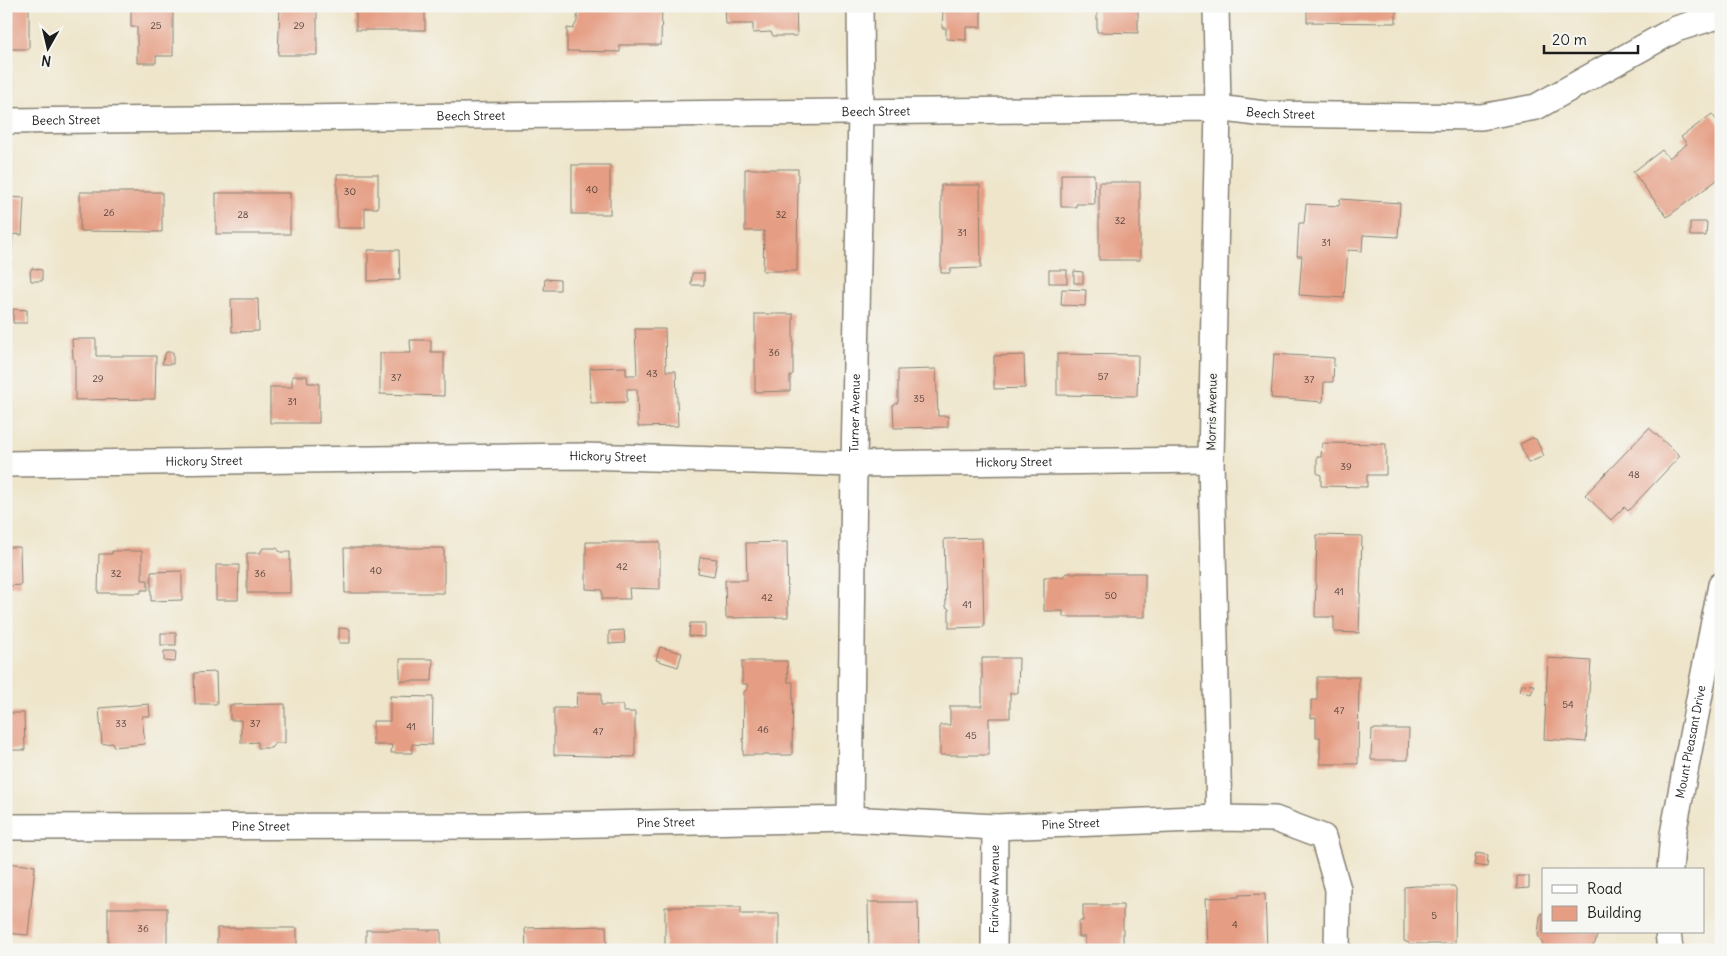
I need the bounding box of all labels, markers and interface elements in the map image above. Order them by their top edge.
house number: 25 [150,19,162,32]
house number: 29 [293,19,305,32]
north arrow [22,22,72,72]
scale bar [1544,22,1638,54]
text: 20 m [1552,30,1587,49]
text: N [40,51,52,70]
street label: Beech Street [841,103,910,119]
street label: Beech Street [1245,104,1315,122]
street label: Beech Street [437,108,505,123]
street label: Beech Street [32,112,100,128]
house number: 40 [586,183,598,196]
house number: 30 [344,185,356,198]
house number: 26 [103,206,115,219]
house number: 28 [237,208,249,221]
house number: 32 [775,208,787,221]
house number: 32 [1114,214,1126,227]
house number: 31 [957,226,967,239]
house number: 31 [1321,236,1331,249]
house number: 36 [768,346,780,359]
house number: 43 [646,367,658,380]
house number: 57 [1098,370,1108,383]
house number: 37 [391,371,401,384]
house number: 29 [92,372,104,385]
street label: Turner Avenue [846,373,863,453]
street label: Morris Avenue [1203,373,1220,451]
house number: 37 [1304,373,1314,386]
house number: 35 [913,392,925,405]
house number: 31 [287,395,297,408]
street label: Hickory Street [569,448,647,465]
street label: Hickory Street [165,453,243,469]
street label: Hickory Street [975,454,1052,470]
house number: 39 [1340,460,1352,473]
house number: 48 [1628,468,1640,481]
house number: 42 [616,560,628,573]
house number: 40 [370,564,382,577]
house number: 32 [110,567,122,580]
house number: 36 [254,567,266,580]
house number: 41 [1334,585,1344,598]
house number: 50 [1105,589,1117,602]
house number: 42 [761,591,773,604]
house number: 41 [962,598,972,611]
street label: Mount Pleasant Drive [1672,684,1709,800]
house number: 54 [1562,698,1574,711]
house number: 47 [1334,704,1344,717]
house number: 33 [115,717,127,730]
house number: 37 [250,717,260,730]
house number: 41 [406,720,416,733]
house number: 46 [757,723,769,736]
house number: 47 [593,725,603,738]
house number: 45 [965,729,977,742]
street label: Pine Street [637,814,695,830]
street label: Pine Street [1041,815,1100,832]
street label: Pine Street [232,818,290,834]
street label: Fairview Avenue [986,845,1002,933]
legend [1542,868,1704,934]
text: Road [1587,879,1622,898]
text: Building [1587,903,1642,922]
house number: 5 [1431,909,1437,922]
house number: 4 [1232,918,1238,931]
house number: 36 [137,922,149,935]

